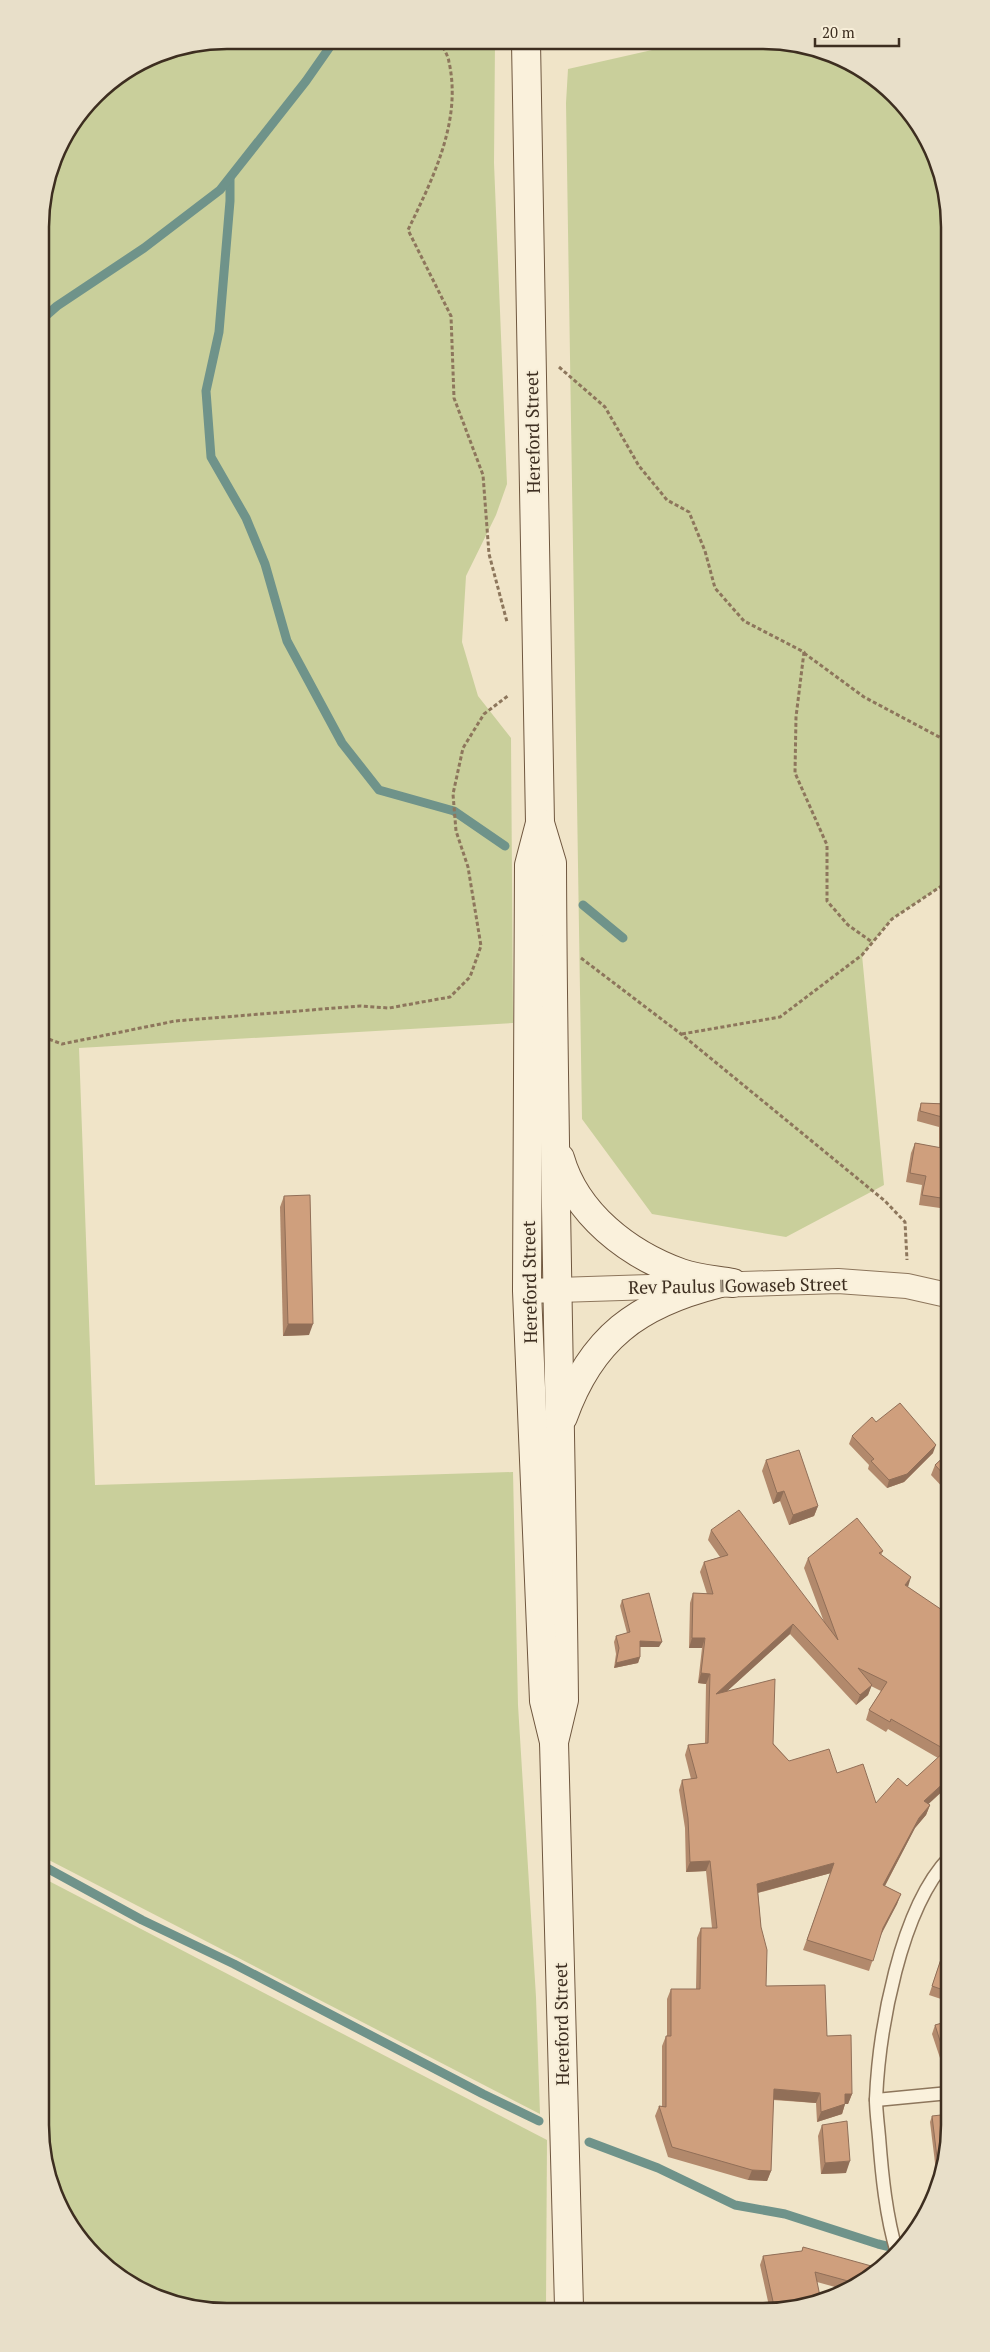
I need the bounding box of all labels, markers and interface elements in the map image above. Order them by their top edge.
scale bar [815,15,899,47]
text: 20 m [822,22,855,42]
street label: Hereford Street [519,370,545,494]
street label: Hereford Street [516,1220,542,1344]
street label: Rev Paulus ǁGowaseb Street [628,1271,848,1299]
street label: Hereford Street [548,1962,574,2086]

